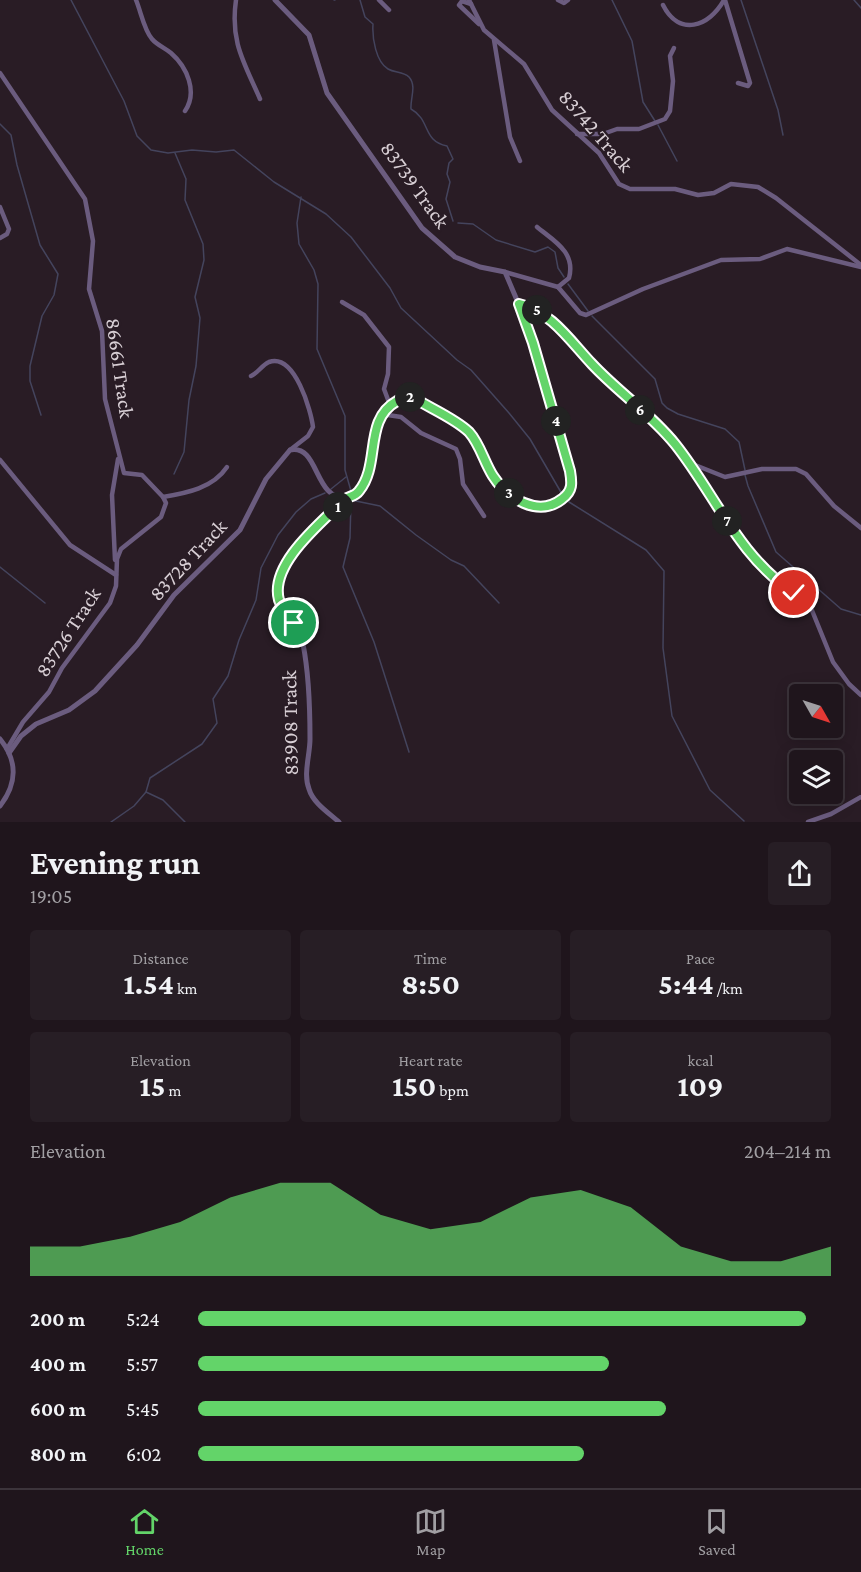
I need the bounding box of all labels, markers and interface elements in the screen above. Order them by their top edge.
street label: 83742 Track [554,85,638,177]
street label: 83739 Track [375,137,455,233]
pin: 5 [522,295,552,325]
text: 5 [533,301,541,318]
street label: 86661 Track [101,316,139,420]
pin: 2 [395,382,425,412]
text: 2 [406,388,414,405]
pin: 6 [625,395,655,425]
text: 6 [636,401,644,418]
pin: 4 [541,406,571,436]
text: 4 [552,412,560,429]
pin: 3 [494,478,524,508]
text: 3 [505,484,513,501]
pin: 1 [323,492,353,522]
text: 1 [335,498,341,515]
pin: 7 [712,506,742,536]
text: 7 [723,512,731,529]
street label: 83728 Track [144,514,232,606]
pin [768,567,819,618]
icon: check [777,576,810,609]
street label: 83726 Track [30,583,106,681]
pin [268,597,319,648]
icon: arrive [277,606,310,639]
street label: 83908 Track [277,670,303,776]
north arrow [789,684,843,738]
map controls [789,684,843,804]
button: layers [789,750,843,804]
button: share [768,842,831,905]
text: Evening run [30,844,200,881]
text: 19:05 [30,885,72,907]
text: Distance [133,950,188,967]
text: Time [414,950,447,967]
text: Pace [686,950,715,967]
text: 1.54 [124,967,174,1000]
text: 8:50 [401,967,460,1000]
text: 5:44 [658,967,714,1000]
text: km [174,980,197,997]
text: /km [714,980,743,997]
text: Elevation [130,1052,191,1069]
text: Heart rate [399,1052,462,1069]
text: kcal [688,1052,713,1069]
text: 15 [140,1069,166,1102]
text: 150 [392,1069,436,1102]
text: 109 [678,1069,723,1102]
text: m [166,1082,181,1099]
text: bpm [436,1082,469,1099]
text: Elevation [30,1140,106,1162]
text: 204–214 m [744,1140,831,1162]
text: 200 m [30,1308,85,1330]
text: 5:24 [126,1308,160,1330]
text: 400 m [30,1353,86,1375]
text: 5:57 [126,1353,158,1375]
text: 600 m [30,1398,86,1420]
text: 5:45 [126,1398,160,1420]
text: 800 m [30,1443,87,1465]
text: 6:02 [126,1443,161,1465]
tab: Home [125,1505,164,1558]
tab: Map [414,1505,447,1558]
tab: Saved [698,1505,736,1558]

